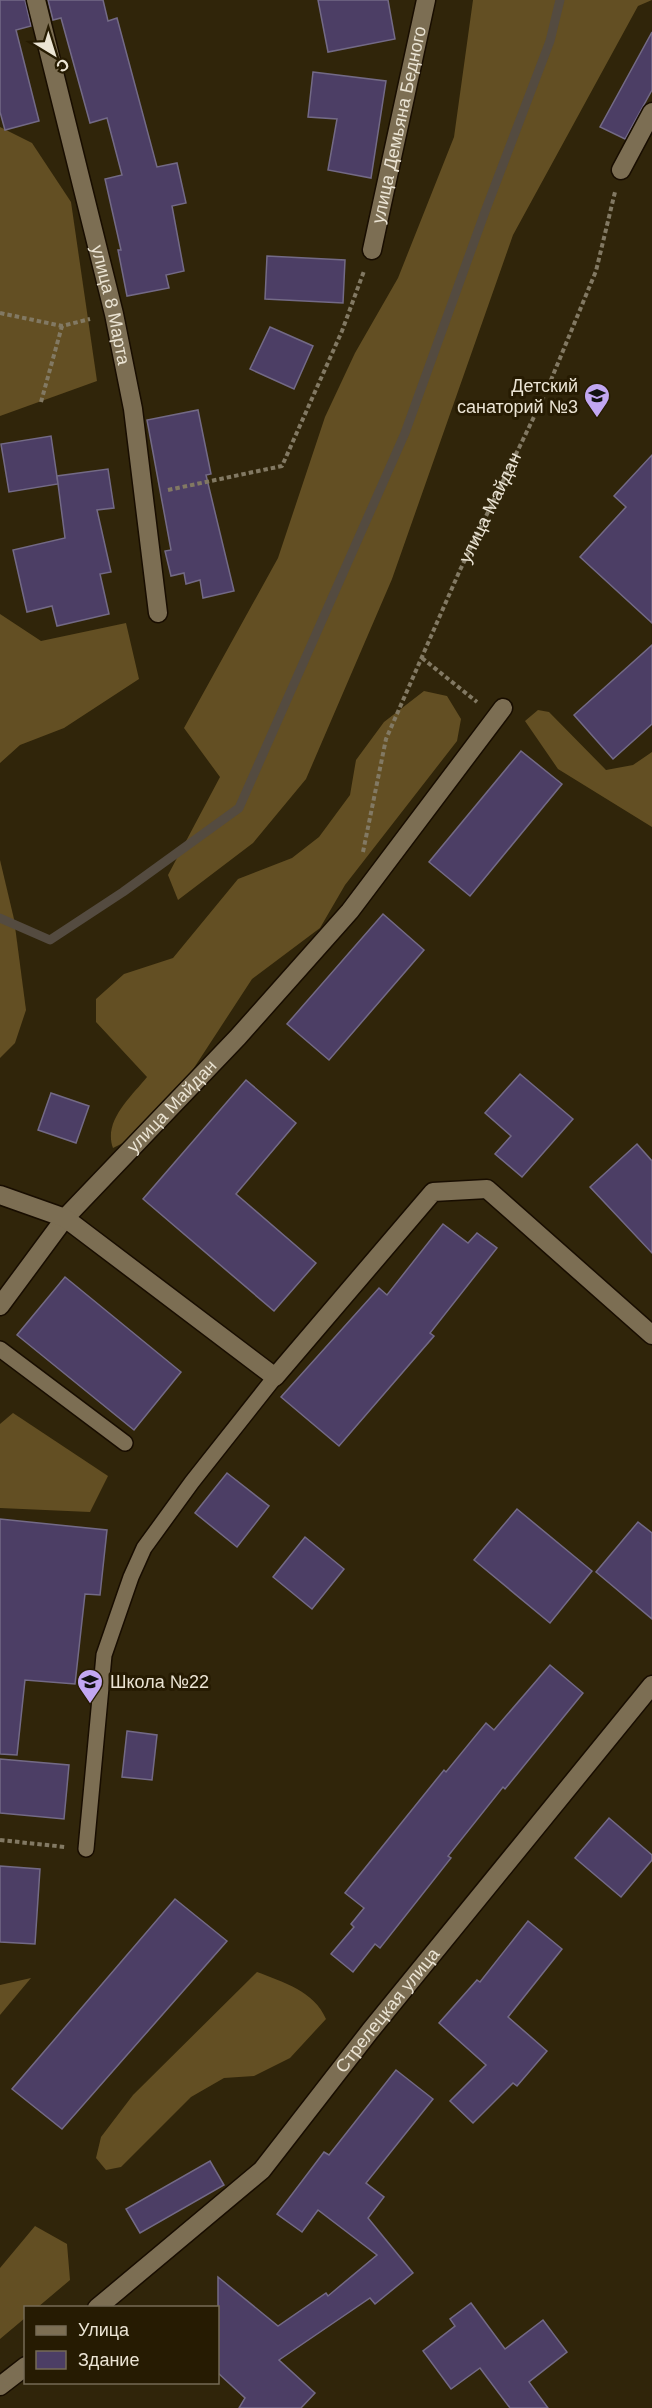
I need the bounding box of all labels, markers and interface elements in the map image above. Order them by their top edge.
north arrow [24,24,84,84]
street label: улица Демьяна Бедного [368,24,430,225]
text: С [53,55,73,76]
street label: улица 8 Марта [87,243,134,368]
place label: Детский санаторий №3 [457,376,578,417]
school or university icon: Детский санаторий №3 [582,381,612,419]
street label: улица Майдан [455,449,525,566]
street label: улица Майдан [123,1056,221,1157]
school or university icon: Школа №22 [75,1667,105,1705]
place label: Школа №22 [110,1672,209,1692]
street label: Стрелецкая улица [331,1943,444,2077]
legend [24,2306,219,2384]
text: Улица [78,2320,130,2340]
text: Здание [78,2350,139,2370]

